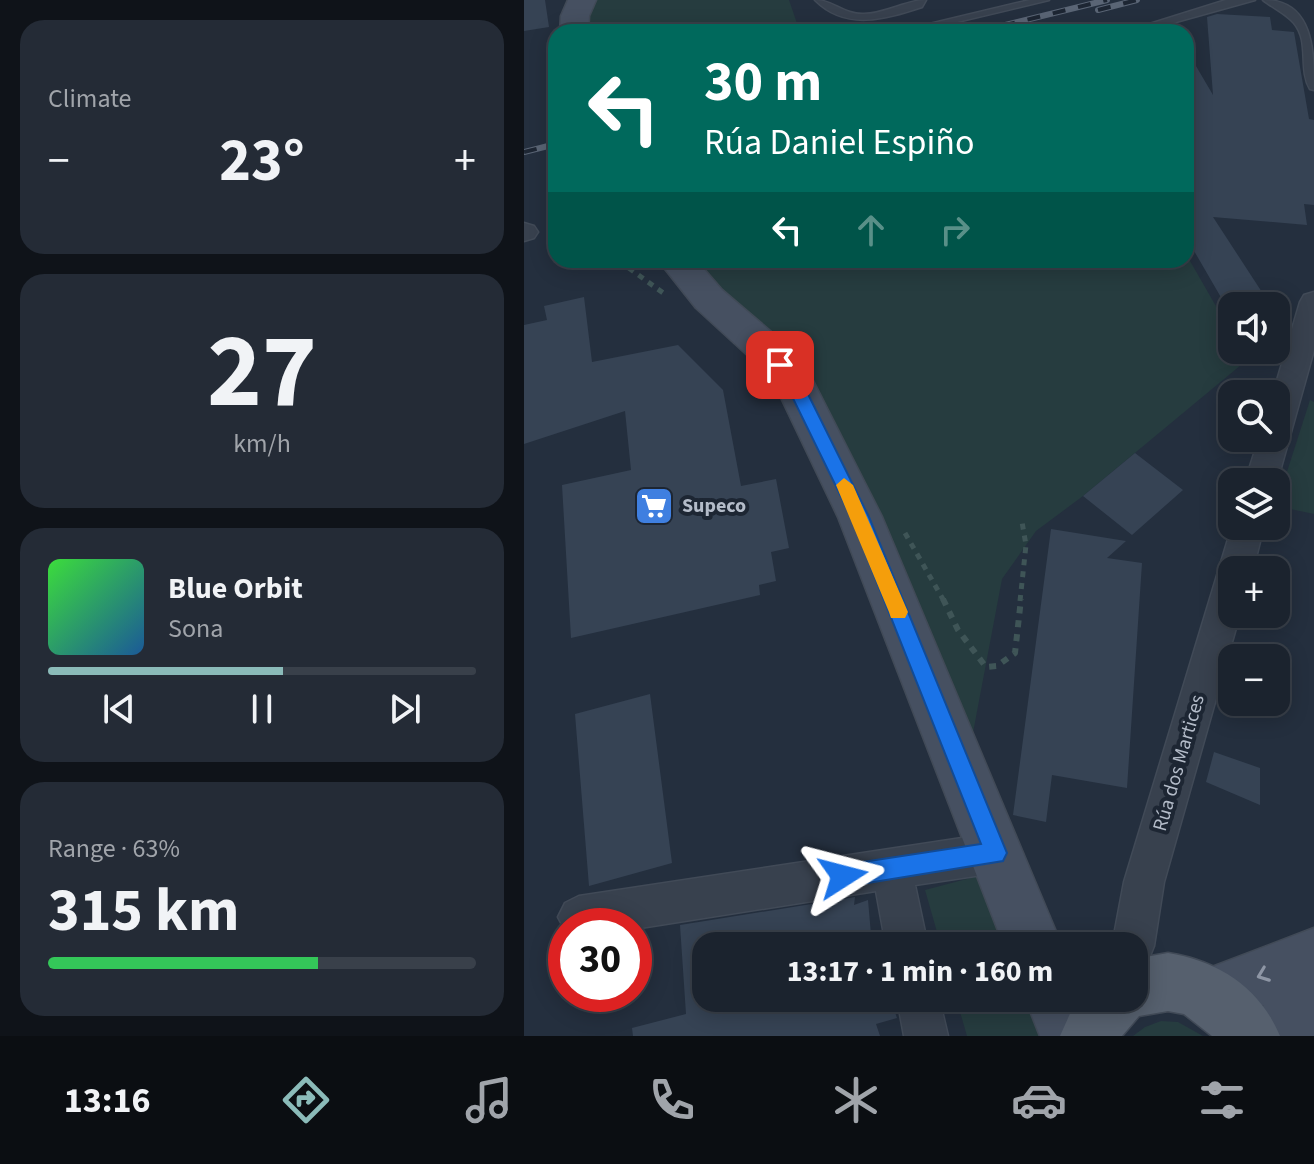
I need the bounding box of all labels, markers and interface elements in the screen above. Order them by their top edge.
text: 30 m [704,43,822,122]
icon: left [572,56,676,160]
text: Climate [48,80,132,117]
text: Rúa Daniel Espiño [704,117,975,168]
text: 23° [219,119,305,204]
text: − [48,130,70,193]
text: + [454,130,476,193]
icon: left [765,208,809,252]
icon: ahead [849,208,893,252]
icon: right [933,208,977,252]
map controls [1218,292,1290,716]
button: sound [1218,292,1290,364]
text: 27 [207,299,317,447]
pin [746,331,814,399]
icon: arrive [758,343,802,387]
button: search [1218,380,1290,452]
text: km/h [233,425,291,462]
button: layers [1218,468,1290,540]
supermarket icon: Supeco [633,485,675,527]
place label: Supeco [682,492,746,520]
button: + [1218,556,1290,628]
text: Blue Orbit [168,567,303,610]
text: Sona [168,610,223,647]
button: − [1218,644,1290,716]
icon: previous [97,687,141,731]
icon: pause [240,687,284,731]
icon: next [383,687,427,731]
street label: Rúa dos Martices [1146,691,1212,835]
text: Range · 63% [48,830,180,867]
position arrow [801,834,885,918]
text: 315 km [48,869,239,954]
speed limit sign: 30 [548,908,652,1012]
text: 13:17 · 1 min · 160 m [787,950,1053,993]
one-way arrow [1257,966,1271,982]
icon: directions [278,1072,334,1128]
icon: music [461,1072,517,1128]
icon: phone [644,1072,700,1128]
icon: climate [828,1072,884,1128]
icon: car [1011,1072,1067,1128]
icon: filters [1194,1072,1250,1128]
text: 13:16 [64,1075,150,1126]

